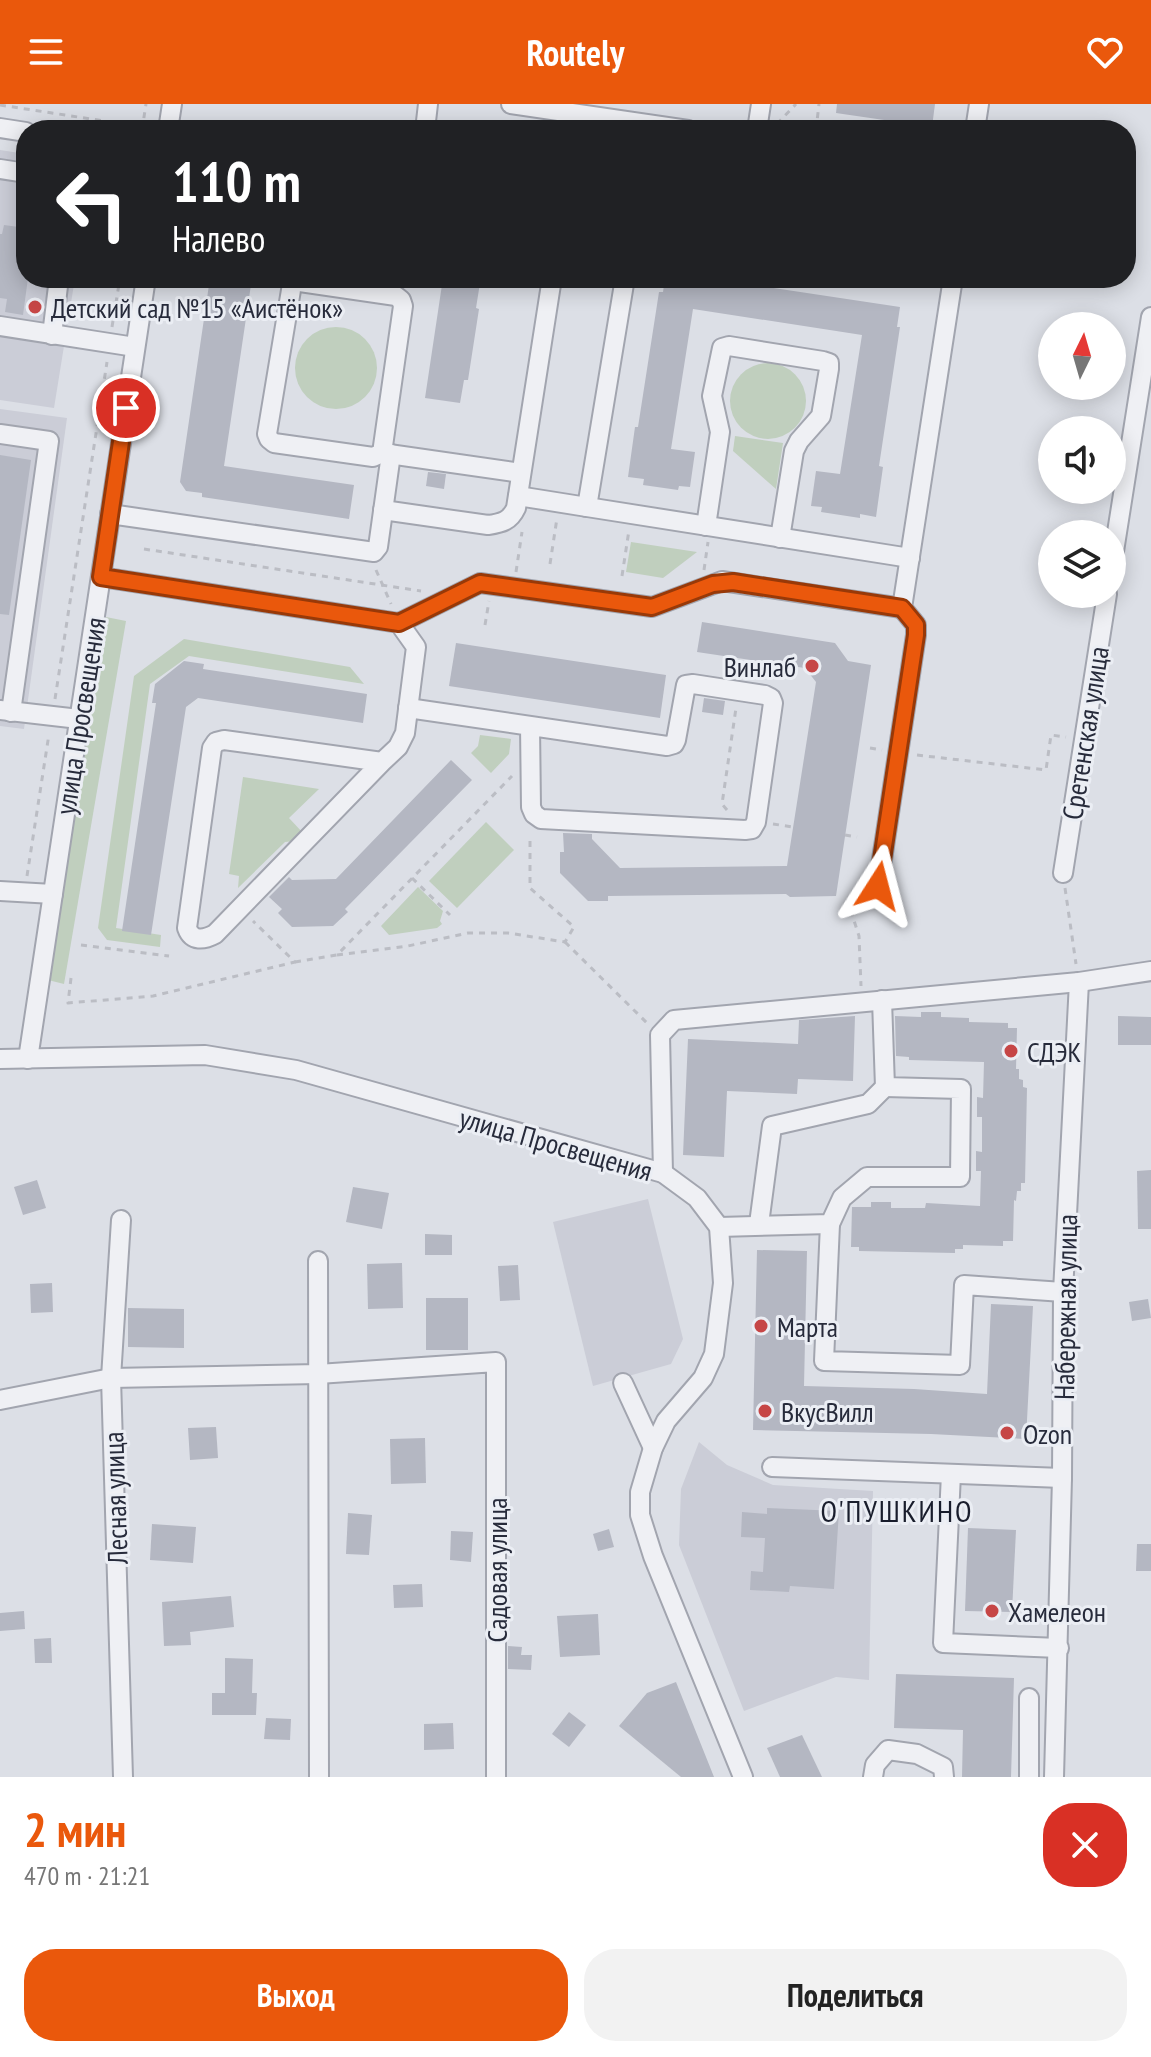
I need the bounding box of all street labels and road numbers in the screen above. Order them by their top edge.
street label: улица Просвещения [46,615,114,817]
street label: Сретенская улица [1053,644,1117,822]
street label: улица Просвещения [455,1099,657,1189]
street label: Набережная улица [1045,1214,1085,1400]
street label: Лесная улица [94,1431,136,1566]
street label: Садовая улица [478,1498,515,1642]

